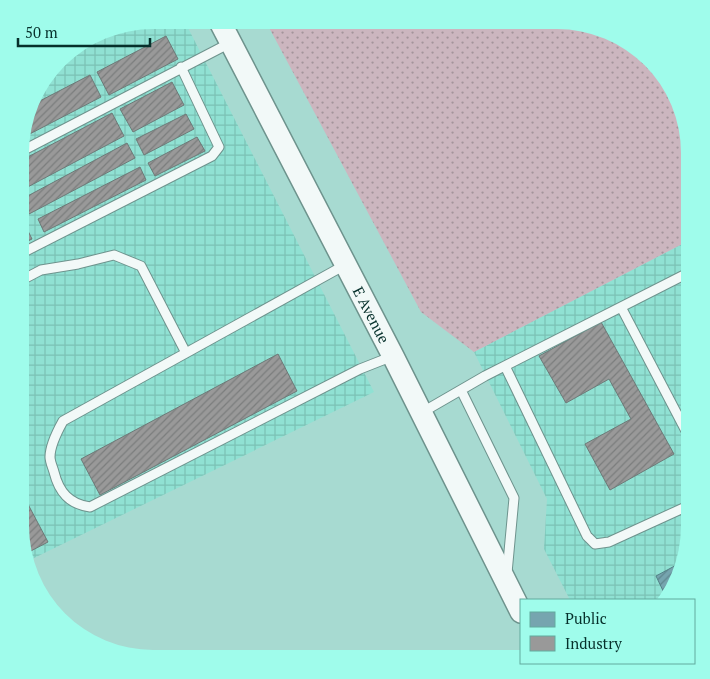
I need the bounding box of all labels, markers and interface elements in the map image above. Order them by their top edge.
scale bar [18,15,150,47]
text: 50 m [25,22,58,42]
street label: E Avenue [349,283,395,347]
legend [520,599,695,664]
text: Public [565,608,607,628]
text: Industry [565,633,622,653]

